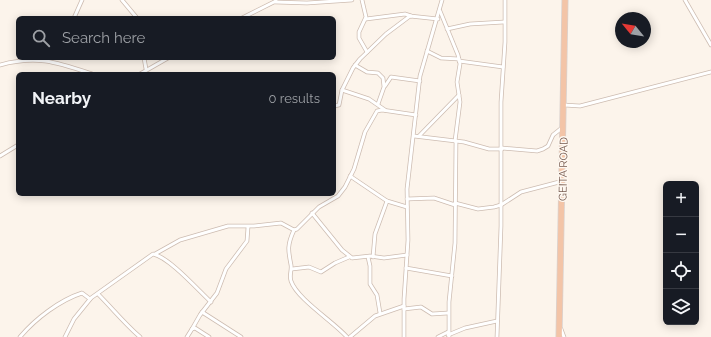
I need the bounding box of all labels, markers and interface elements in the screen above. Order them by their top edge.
north arrow [615,12,651,48]
search box [16,16,336,60]
icon: search [30,27,52,49]
text: Search here [62,29,145,47]
text: Nearby [32,88,91,108]
text: 0 results [269,91,320,106]
street label: GEITA ROAD [556,137,571,201]
map controls [663,181,699,325]
button: + [663,181,699,217]
button: − [663,217,699,253]
button: locate [663,253,699,289]
button: layers [663,289,699,325]

